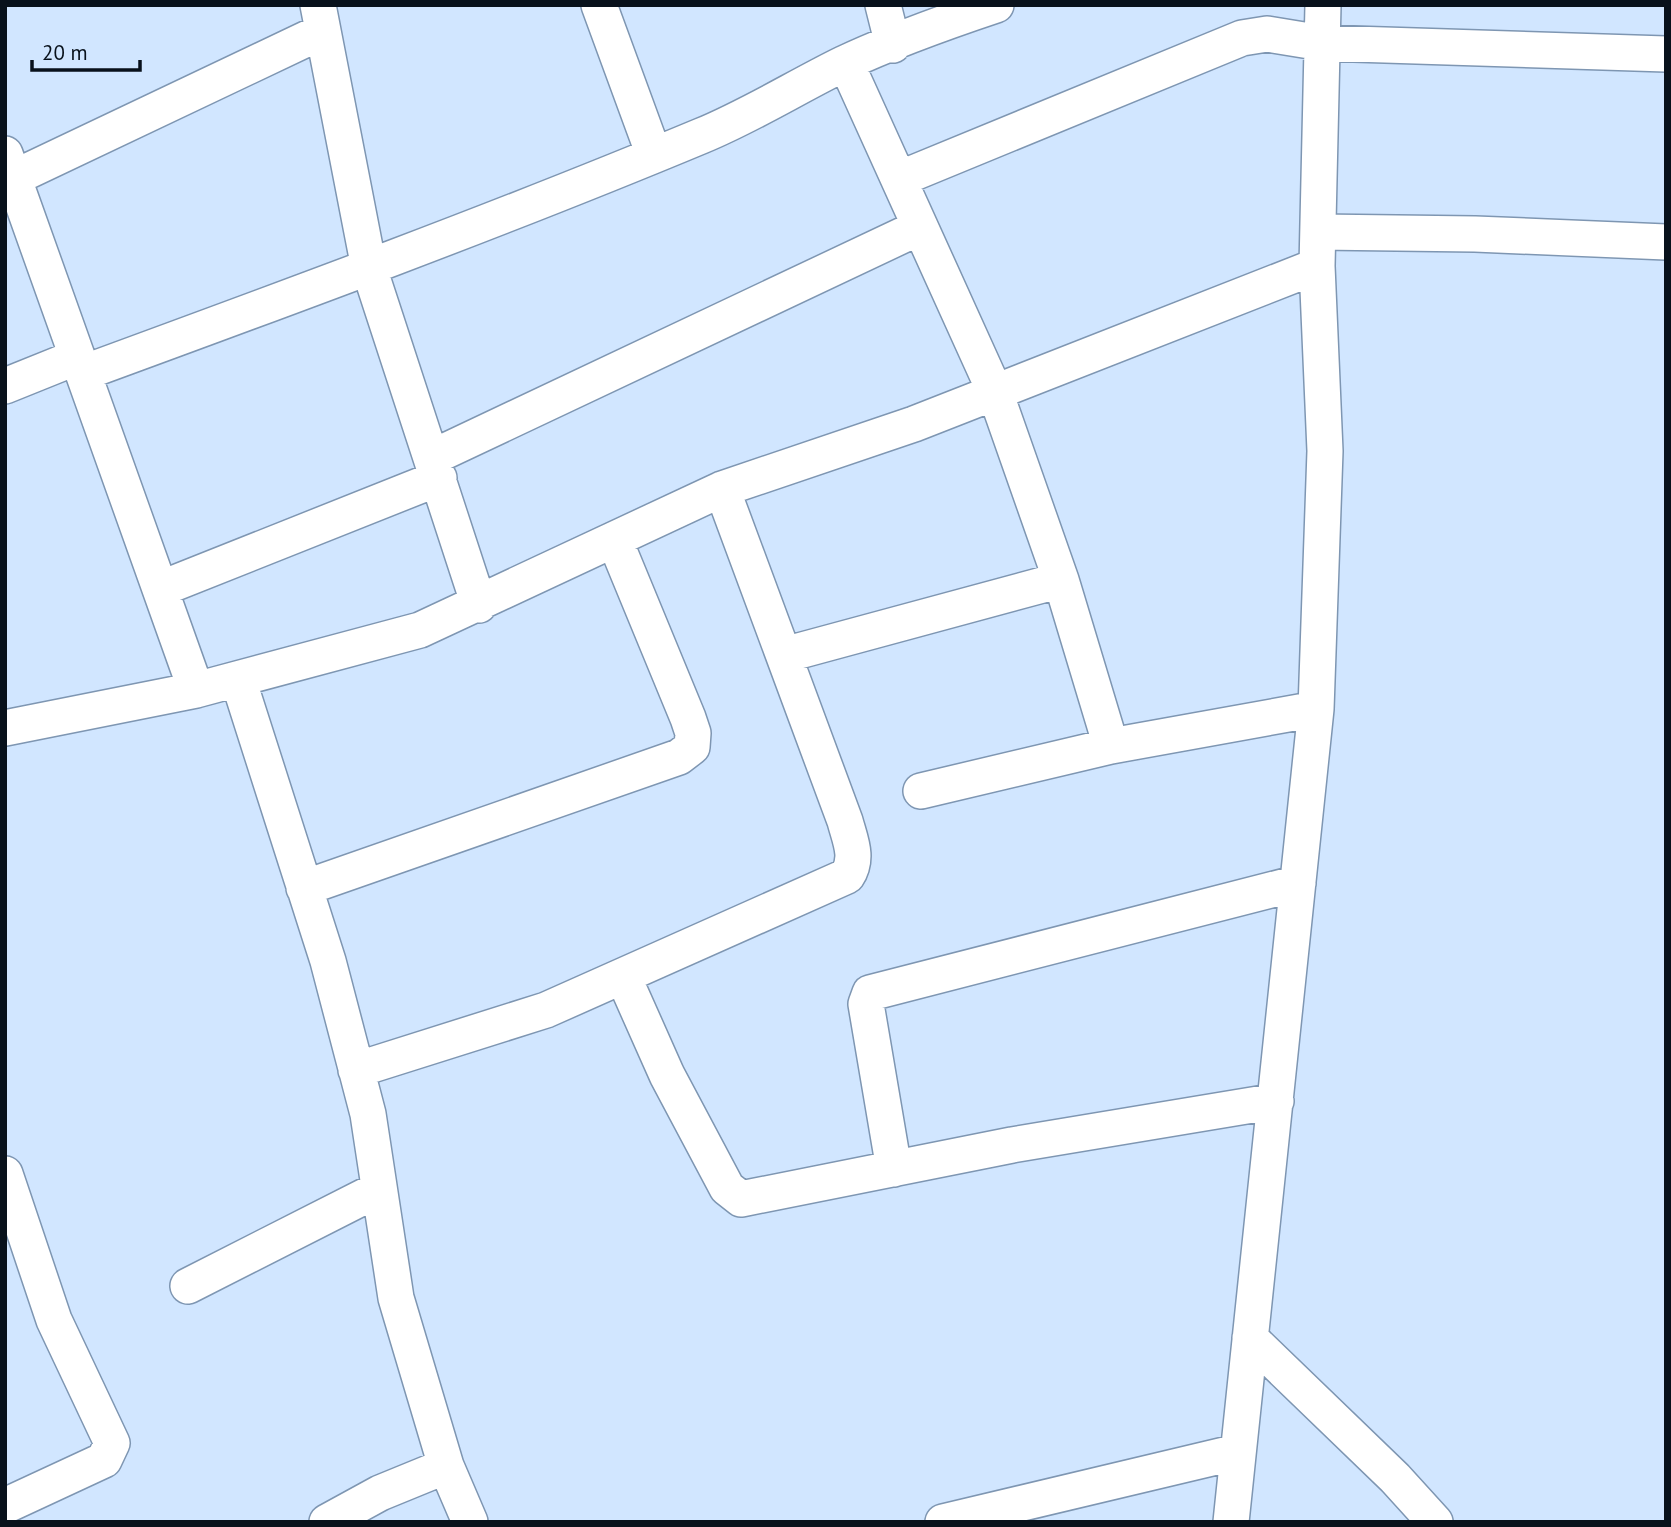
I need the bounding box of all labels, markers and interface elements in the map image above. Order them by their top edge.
scale bar [32,28,140,72]
text: 20 m [42,39,88,66]

